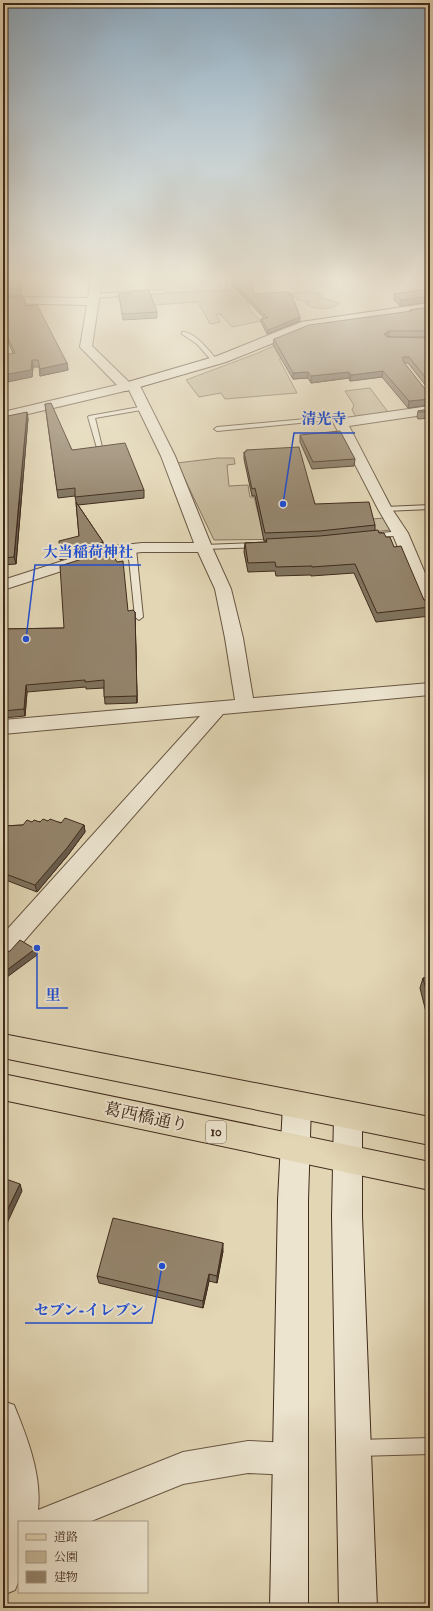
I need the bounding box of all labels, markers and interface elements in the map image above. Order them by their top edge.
callout: 清光寺 [294,406,355,433]
text: 清光寺 [301,410,347,429]
callout: 大当稲荷神社 [35,538,141,565]
text: 大当稲荷神社 [43,543,133,562]
callout: 里 [37,981,68,1008]
text: 里 [45,986,61,1005]
street label: 葛西橋通り [102,1098,190,1136]
road number: 10 [206,1121,226,1143]
callout: セブン-イレブン [25,1296,152,1323]
text: セブン-イレブン [34,1301,144,1320]
legend [18,1521,148,1593]
text: 道路 [54,1530,78,1545]
text: 公園 [54,1550,78,1565]
text: 建物 [54,1570,78,1585]

